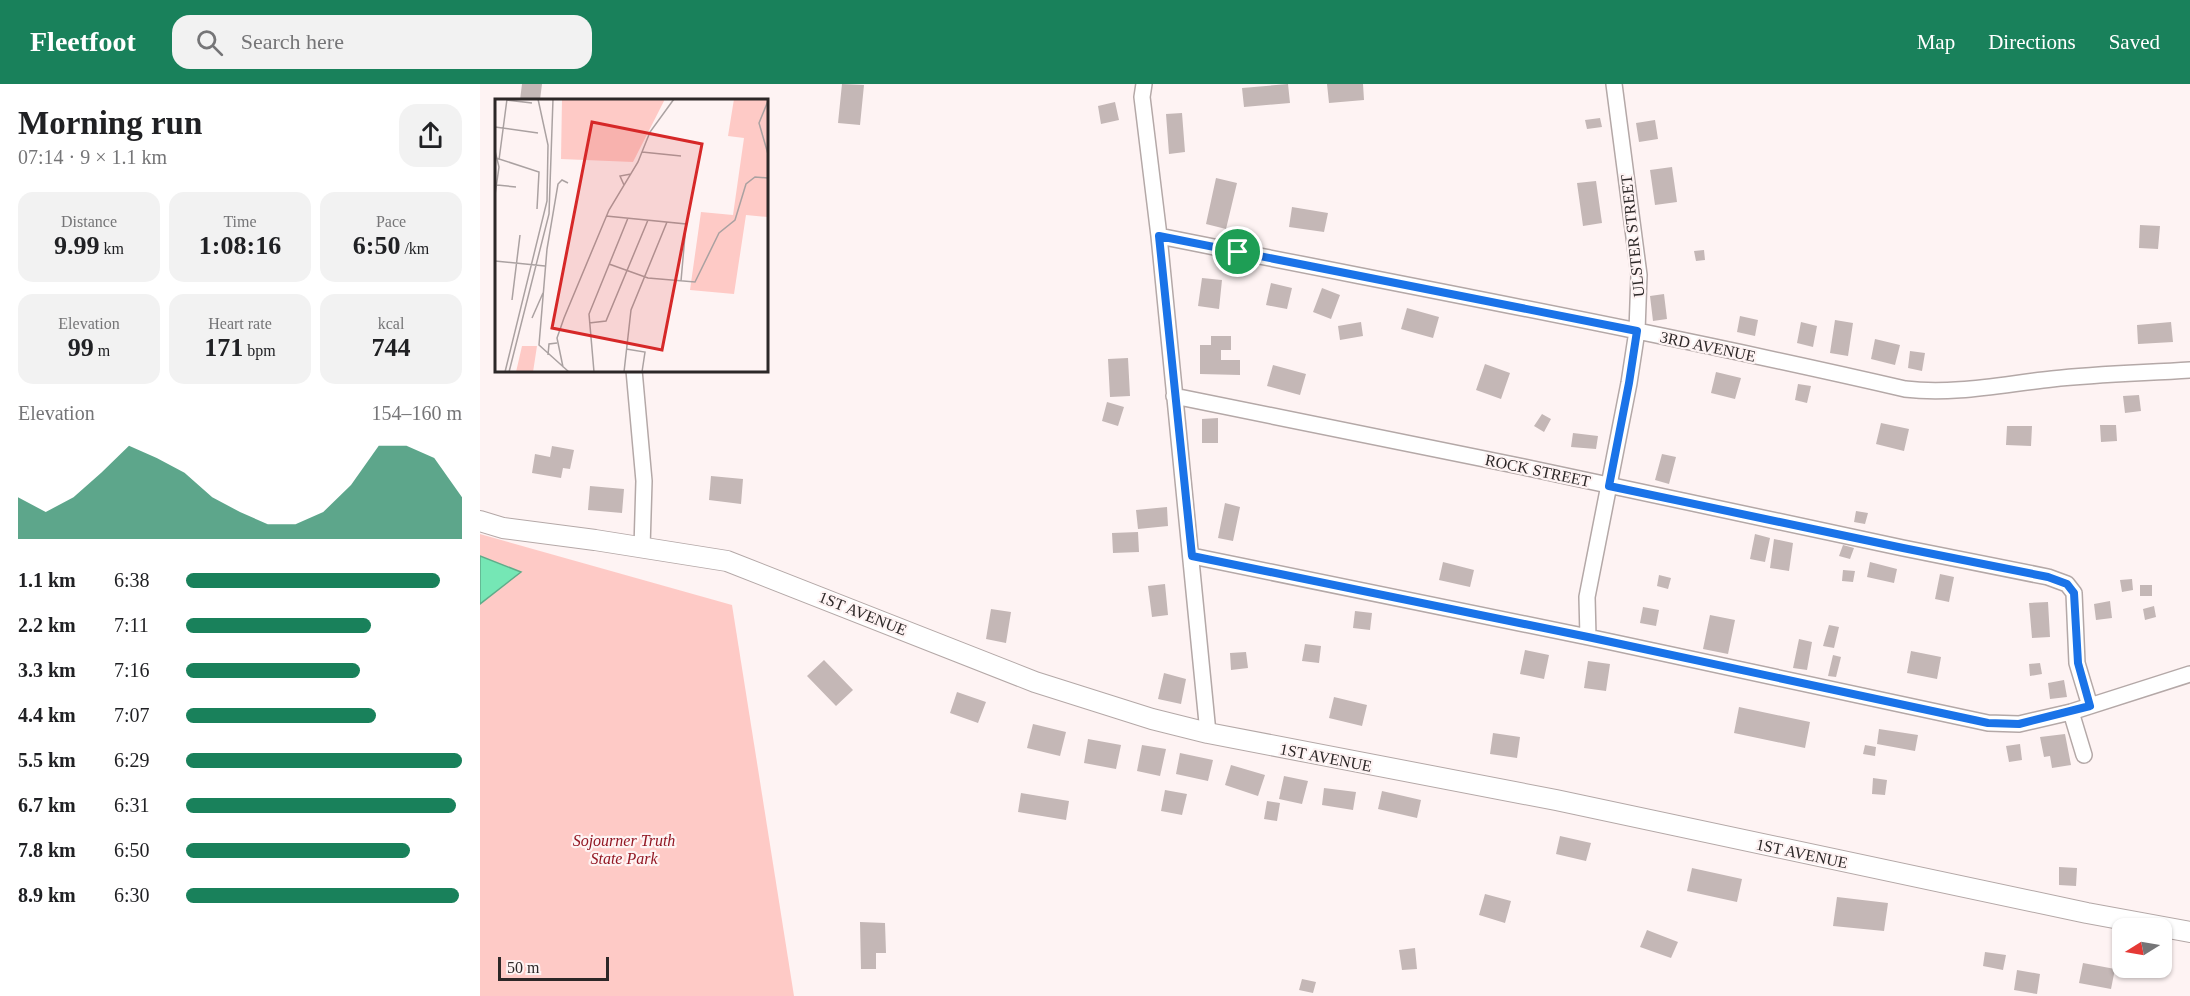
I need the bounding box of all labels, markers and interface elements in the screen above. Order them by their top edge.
search box [172,15,592,69]
text: Fleetfoot [30,26,136,57]
icon: search [193,26,226,59]
text: Search here [241,29,344,54]
text: Map [1917,30,1955,54]
text: Directions [1988,30,2076,54]
text: Saved [2109,30,2160,54]
inset map [495,99,768,372]
button: share [399,104,462,167]
text: Morning run [18,105,202,141]
text: 07:14 · 9 × 1.1 km [18,146,167,168]
street label: ULSTER STREET [1618,174,1647,298]
text: Distance [61,213,117,230]
text: Time [223,213,257,230]
text: Pace [376,213,406,230]
pin [1212,226,1263,277]
text: 9.99 [54,231,100,260]
text: 1:08:16 [199,231,281,260]
text: 6:50 [353,231,400,260]
icon: arrive [1221,235,1254,268]
text: km [100,240,124,257]
text: /km [400,240,429,257]
text: Elevation [58,315,120,332]
text: Heart rate [208,315,272,332]
text: kcal [378,315,404,332]
street label: 3RD AVENUE [1659,328,1757,365]
text: 99 [68,333,94,362]
text: 171 [204,333,243,362]
text: 744 [372,333,411,362]
text: m [94,342,110,359]
text: bpm [243,342,276,359]
text: Elevation [18,402,95,424]
text: 154–160 m [371,402,462,424]
street label: ROCK STREET [1484,451,1592,490]
text: 1.1 km [18,569,76,591]
text: 6:38 [114,569,150,591]
street label: 1ST AVENUE [816,588,909,639]
text: 2.2 km [18,614,76,636]
text: 7:11 [114,614,149,636]
text: 3.3 km [18,659,76,681]
text: 7:16 [114,659,150,681]
text: 4.4 km [18,704,76,726]
text: 7:07 [114,704,150,726]
street label: 1ST AVENUE [1279,740,1373,775]
text: 5.5 km [18,749,76,771]
text: 6:29 [114,749,150,771]
text: 6.7 km [18,794,76,816]
text: 6:31 [114,794,150,816]
park label: Sojourner Truth State Park [573,832,675,867]
street label: 1ST AVENUE [1755,835,1849,871]
text: 7.8 km [18,839,76,861]
text: 6:50 [114,839,150,861]
text: 8.9 km [18,884,76,906]
text: 6:30 [114,884,150,906]
north arrow [2112,918,2172,978]
map controls [2112,918,2172,978]
scale bar [498,954,609,982]
text: 50 m [507,959,539,976]

